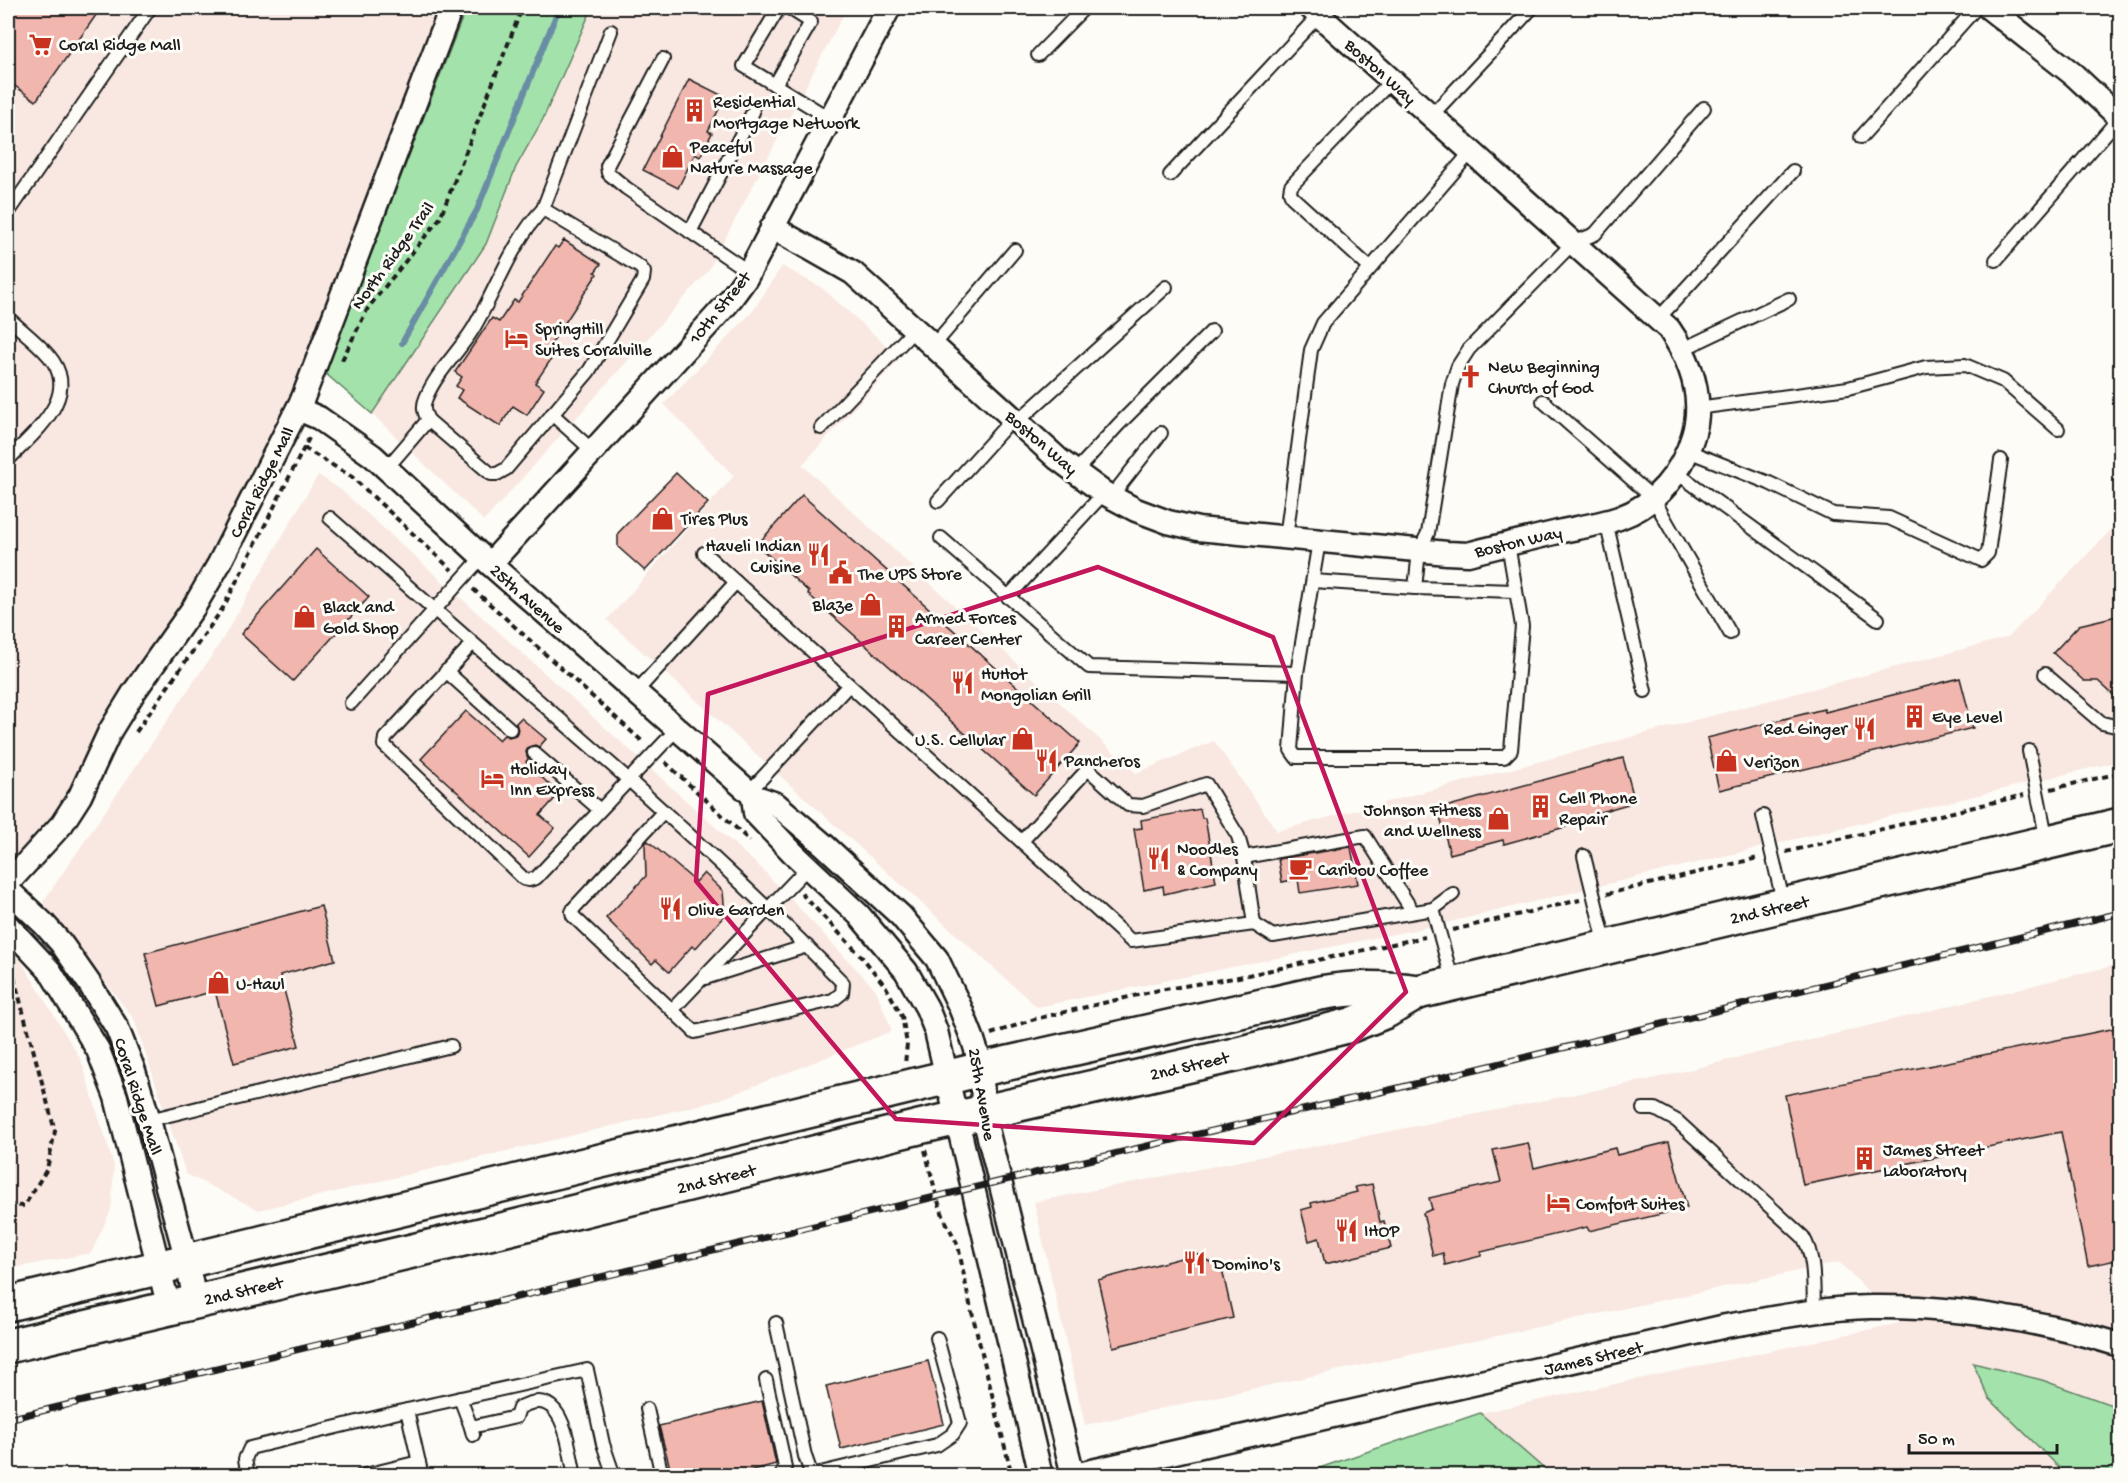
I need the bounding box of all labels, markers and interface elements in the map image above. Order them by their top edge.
supermarket icon: Coral Ridge Mall [28,31,54,57]
street label: Boston Way [1339,35,1419,110]
place label: Coral Ridge Mall [59,36,181,57]
place label: Residential Mortgage Network [713,93,861,135]
building icon: Residential Mortgage Network [682,98,708,124]
place label: Peaceful Nature Massage [689,138,813,180]
shop icon: Peaceful Nature Massage [659,143,685,169]
street label: North Ridge Trail [348,199,440,314]
street label: 10th Street [685,267,757,350]
place label: SpringHill Suites Coralville [535,320,652,362]
hotel icon: SpringHill Suites Coralville [504,325,530,351]
place label: New Beginning Church of God [1488,358,1600,400]
church icon: New Beginning Church of God [1457,363,1483,389]
street label: Boston Way [999,406,1081,481]
street label: Coral Ridge Mall [226,424,300,542]
shop icon: Tires Plus [650,505,676,531]
place label: Tires Plus [680,510,749,531]
street label: Boston Way [1472,523,1564,564]
place label: Haveli Indian Cuisine [706,537,802,579]
restaurant icon: Haveli Indian Cuisine [806,542,832,568]
public building icon: The UPS Store [827,560,853,586]
street label: 25th Avenue [484,561,569,639]
place label: The UPS Store [857,565,962,586]
shop icon: Blaze [858,591,884,617]
place label: Blaze [812,596,854,617]
place label: Black and Gold Shop [322,598,399,640]
shop icon: Black and Gold Shop [292,603,318,629]
place label: Armed Forces Career Center [915,609,1023,651]
building icon: Armed Forces Career Center [884,614,910,640]
place label: HuHot Mongolian Grill [981,665,1091,707]
restaurant icon: HuHot Mongolian Grill [950,670,976,696]
building icon: Eye Level [1901,703,1927,729]
place label: Eye Level [1932,708,2003,729]
restaurant icon: Red Ginger [1852,715,1878,741]
place label: Red Ginger [1764,720,1849,741]
shop icon: U.S. Cellular [1010,726,1036,752]
place label: U.S. Cellular [915,731,1007,752]
restaurant icon: Pancheros [1033,747,1059,773]
shop icon: Verizon [1713,748,1739,774]
place label: Pancheros [1063,752,1141,773]
place label: Verizon [1743,753,1800,774]
place label: Holiday Inn Express [510,760,596,802]
hotel icon: Holiday Inn Express [479,765,505,791]
place label: Cell Phone Repair [1559,789,1638,831]
building icon: Cell Phone Repair [1528,794,1554,820]
place label: Johnson Fitness and Wellness [1364,801,1482,843]
shop icon: Johnson Fitness and Wellness [1486,806,1512,832]
place label: Noodles & Company [1177,840,1258,882]
restaurant icon: Noodles & Company [1146,845,1172,871]
cafe icon: Caribou Coffee [1287,856,1313,882]
place label: Caribou Coffee [1318,861,1429,882]
street label: 2nd Street [1728,892,1813,931]
restaurant icon: Olive Garden [657,896,683,922]
place label: Olive Garden [688,901,785,922]
shop icon: U-Haul [205,970,231,996]
place label: U-Haul [236,975,285,996]
street label: Coral Ridge Mall [108,1036,165,1158]
street label: 25th Avenue [962,1046,999,1143]
street label: 2nd Street [1148,1048,1233,1087]
place label: James Street Laboratory [1883,1141,1985,1183]
building icon: James Street Laboratory [1852,1146,1878,1172]
street label: 2nd Street [675,1160,760,1200]
hotel icon: Comfort Suites [1545,1190,1571,1216]
place label: Comfort Suites [1576,1195,1686,1216]
restaurant icon: IHOP [1333,1217,1359,1243]
place label: IHOP [1364,1222,1400,1243]
restaurant icon: Domino's [1182,1250,1208,1276]
place label: Domino's [1212,1255,1281,1276]
street label: 2nd Street [202,1273,287,1312]
street label: James Street [1542,1338,1646,1381]
scale bar [1909,1417,2058,1455]
text: 50 m [1918,1430,1955,1451]

